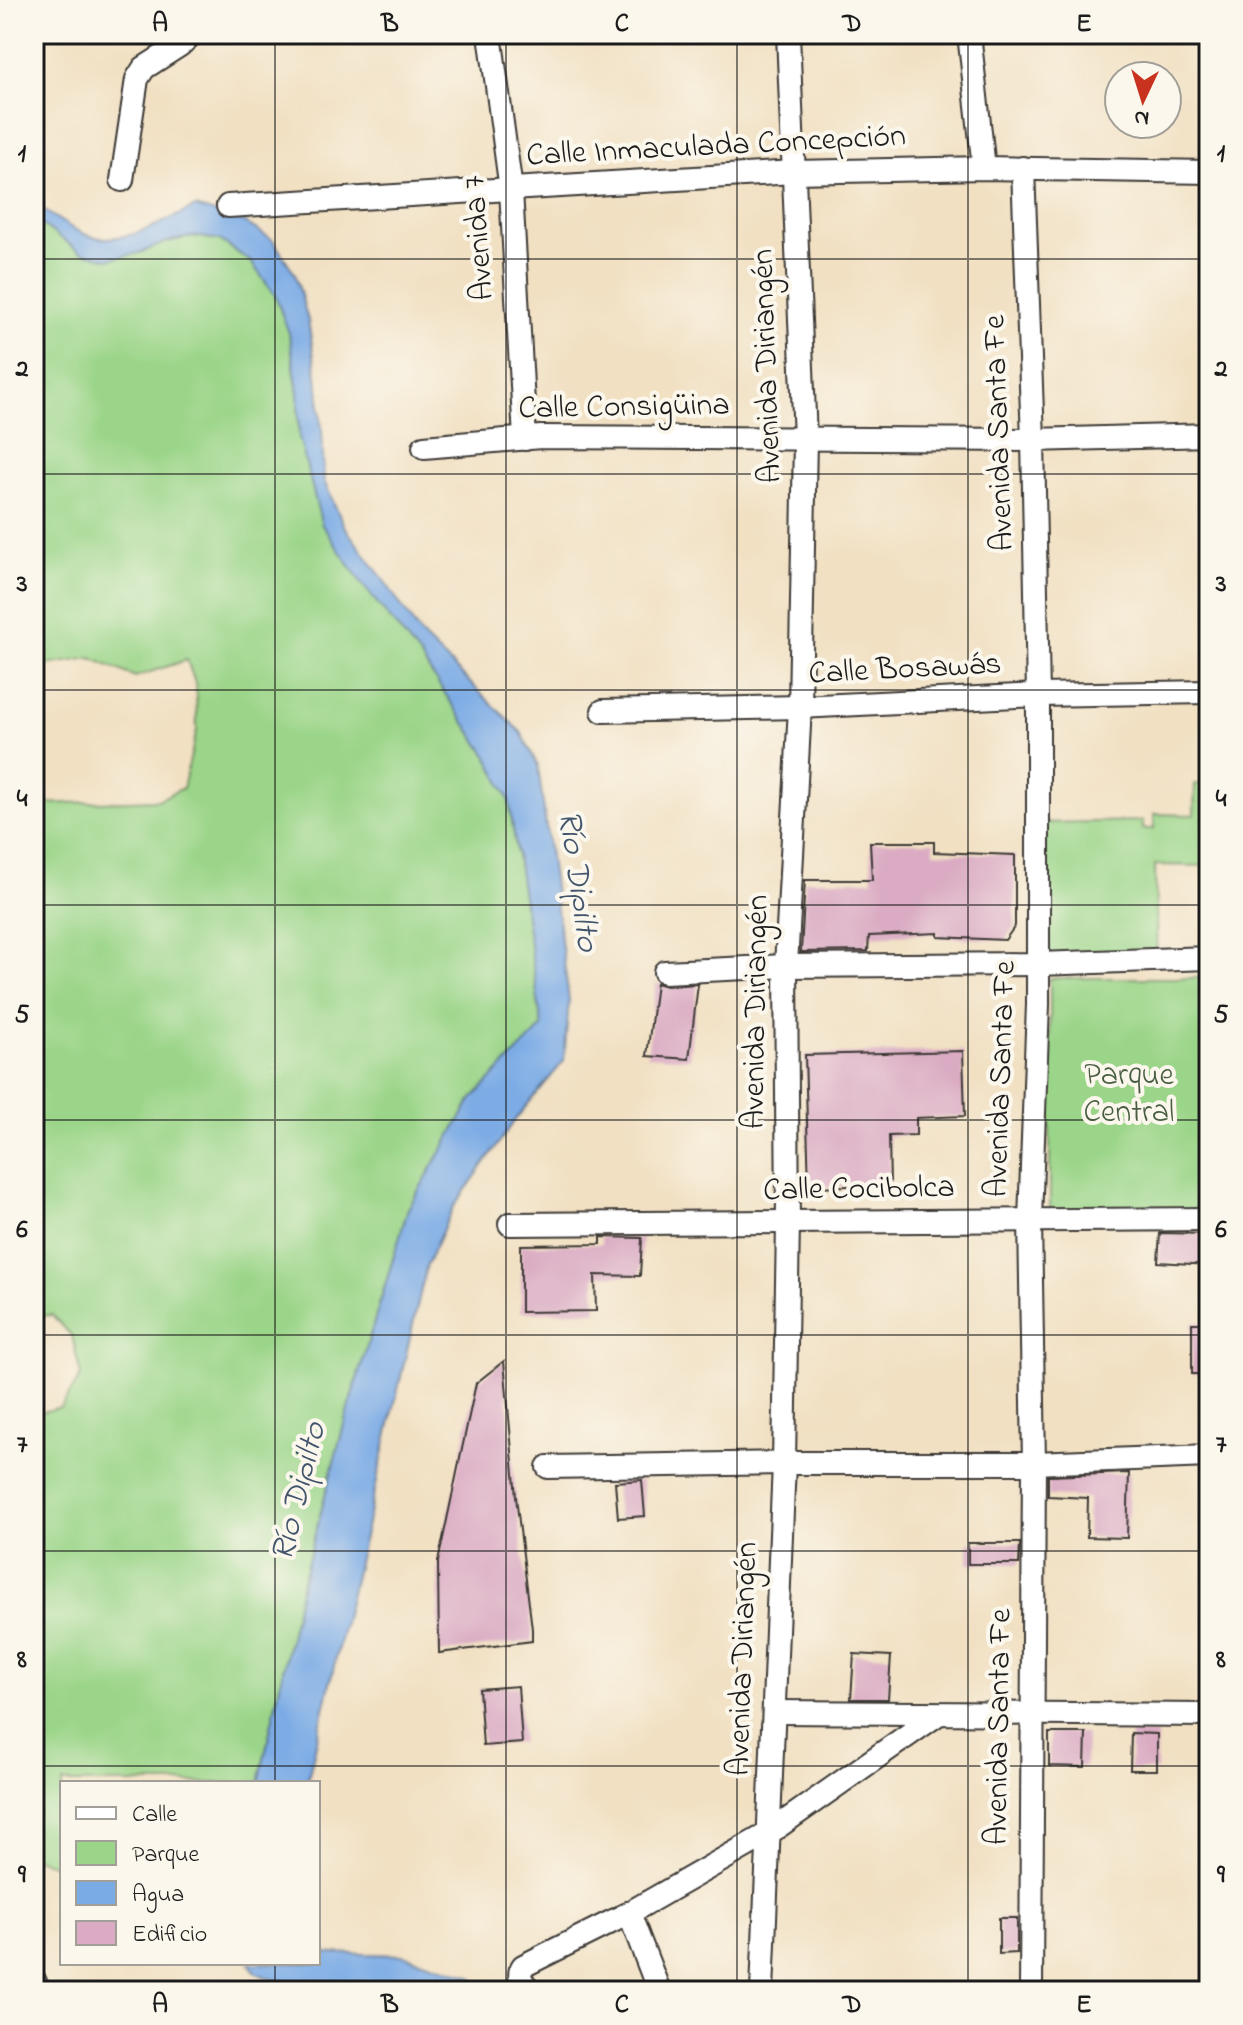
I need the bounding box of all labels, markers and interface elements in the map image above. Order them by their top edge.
text: A [152,6,168,44]
text: B [380,6,399,44]
text: C [615,6,629,44]
text: D [841,6,862,44]
text: E [1076,6,1092,44]
north arrow [1103,60,1183,140]
text: N [1133,100,1150,133]
street label: Calle Inmaculada Concepción [525,114,907,180]
text: 1 [18,136,27,174]
text: 1 [1217,136,1226,174]
street label: Avenida 7 [452,174,508,302]
street label: Avenida Diriangén [740,248,796,484]
street label: Avenida Santa Fe [972,313,1028,552]
text: 2 [15,351,29,389]
text: 2 [1214,351,1228,389]
street label: Calle Consigüina [518,383,730,433]
text: 3 [16,566,28,604]
text: 3 [1215,566,1227,604]
street label: Calle Bosawás [807,641,1003,699]
text: 4 [17,781,28,819]
text: 4 [1216,781,1227,819]
water label: Río Dipilto [542,807,612,956]
street label: Avenida Diriangén [731,894,783,1130]
street label: Avenida Santa Fe [974,959,1030,1198]
text: 5 [15,997,30,1035]
text: 5 [1214,997,1229,1035]
park label: Parque Central [1083,1053,1175,1137]
street label: Calle Cocibolca [763,1165,955,1215]
text: 6 [16,1212,28,1250]
text: 6 [1215,1212,1227,1250]
water label: Río Dipilto [259,1416,342,1567]
text: 7 [17,1427,28,1465]
text: 7 [1216,1427,1227,1465]
street label: Avenida Diriangén [716,1541,772,1777]
street label: Avenida Santa Fe [974,1608,1026,1846]
text: 8 [16,1642,27,1680]
text: 8 [1215,1642,1226,1680]
legend [60,1781,320,1965]
text: Calle [132,1798,177,1833]
text: Parque [132,1838,199,1873]
text: 9 [17,1857,27,1895]
text: 9 [1216,1857,1226,1895]
text: Agua [132,1878,184,1913]
text: Edificio [132,1918,207,1953]
text: A [152,1987,168,2025]
text: B [380,1987,399,2025]
text: C [615,1987,629,2025]
text: D [841,1987,862,2025]
text: E [1076,1987,1092,2025]

